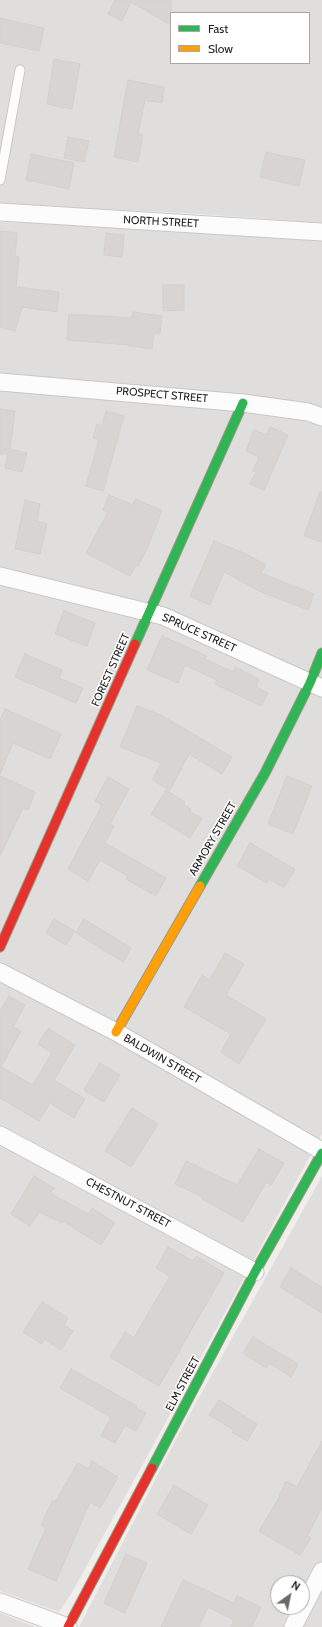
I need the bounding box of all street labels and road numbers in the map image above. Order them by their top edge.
street label: NORTH STREET [123,213,199,231]
street label: PROSPECT STREET [116,384,208,406]
street label: SPRUCE STREET [160,611,238,655]
street label: FOREST STREET [89,631,133,709]
street label: ARMORY STREET [187,800,239,878]
street label: BALDWIN STREET [121,1031,203,1087]
street label: CHESTNUT STREET [83,1175,173,1231]
street label: ELM STREET [163,1354,203,1414]

